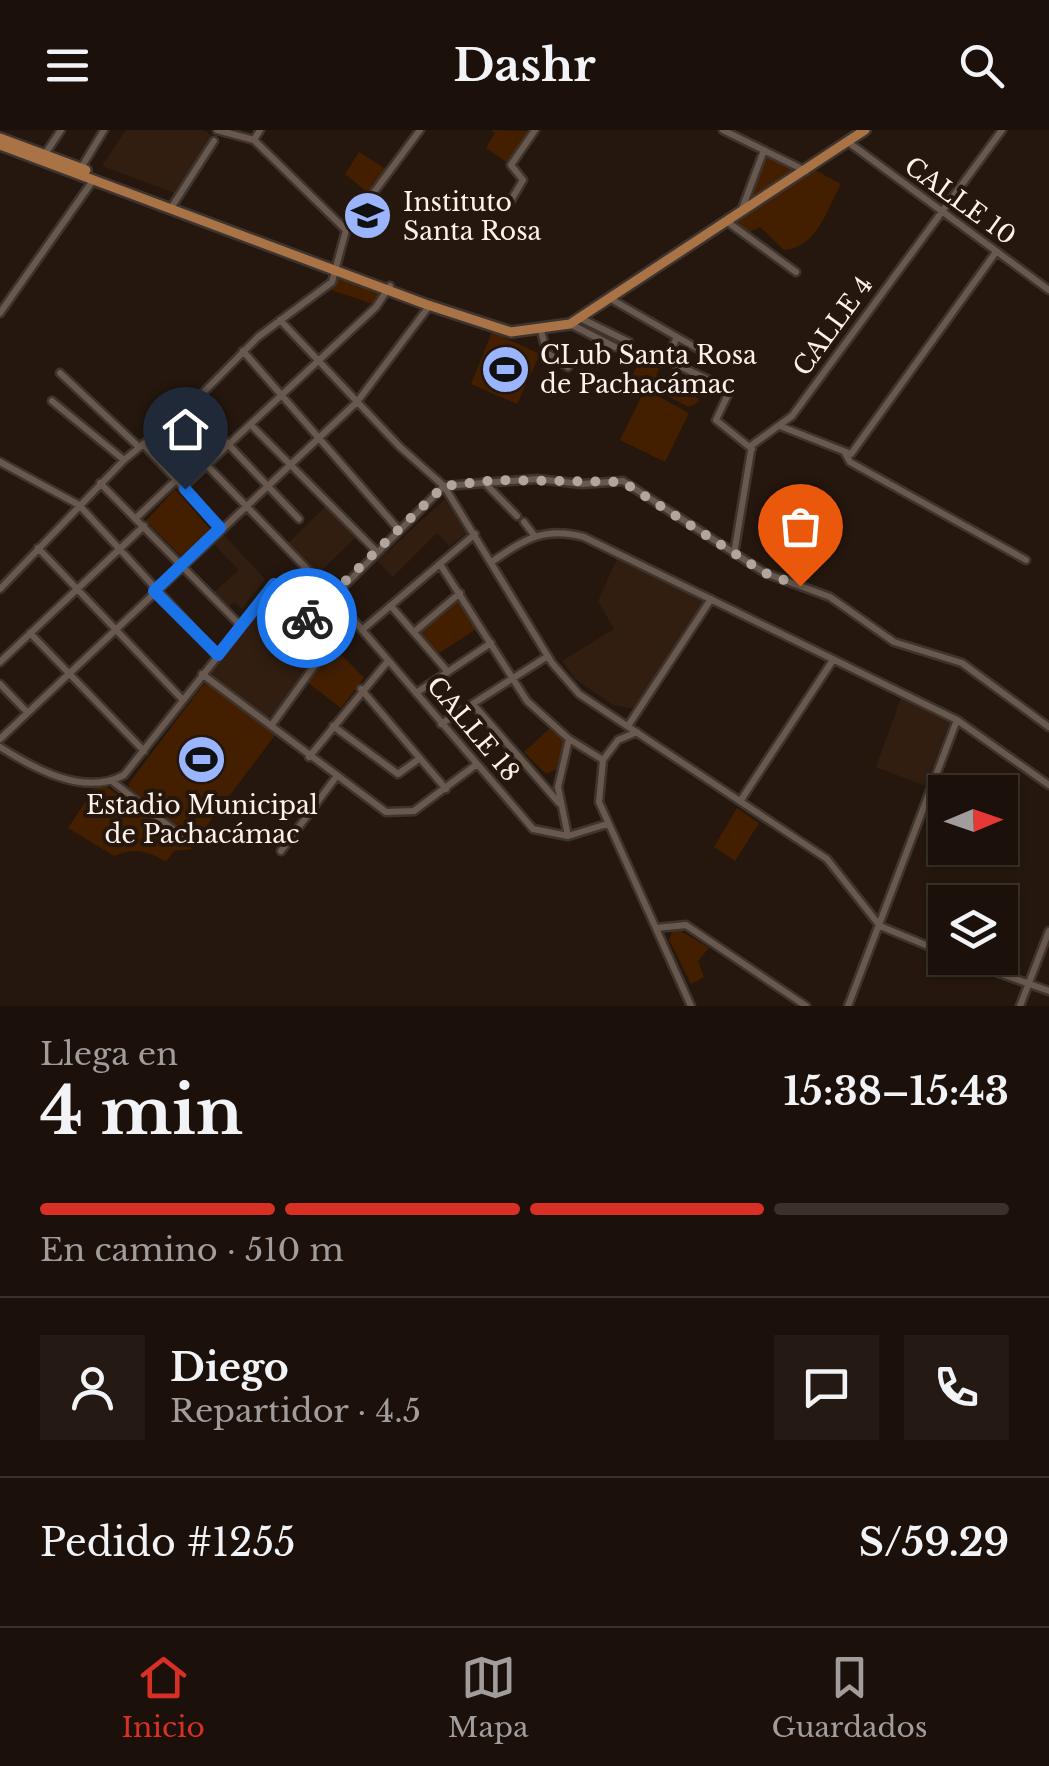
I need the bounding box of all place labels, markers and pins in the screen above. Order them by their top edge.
place label: Instituto Santa Rosa [403,187,542,247]
school or university icon: Instituto Santa Rosa [342,190,394,242]
place label: CLub Santa Rosa de Pachacámac [540,340,757,400]
sports icon: CLub Santa Rosa de Pachacámac [479,343,531,395]
pin [143,387,228,490]
pin [758,484,843,587]
sports icon: Estadio Municipal de Pachacámac [176,733,228,785]
place label: Estadio Municipal de Pachacámac [86,790,318,850]

